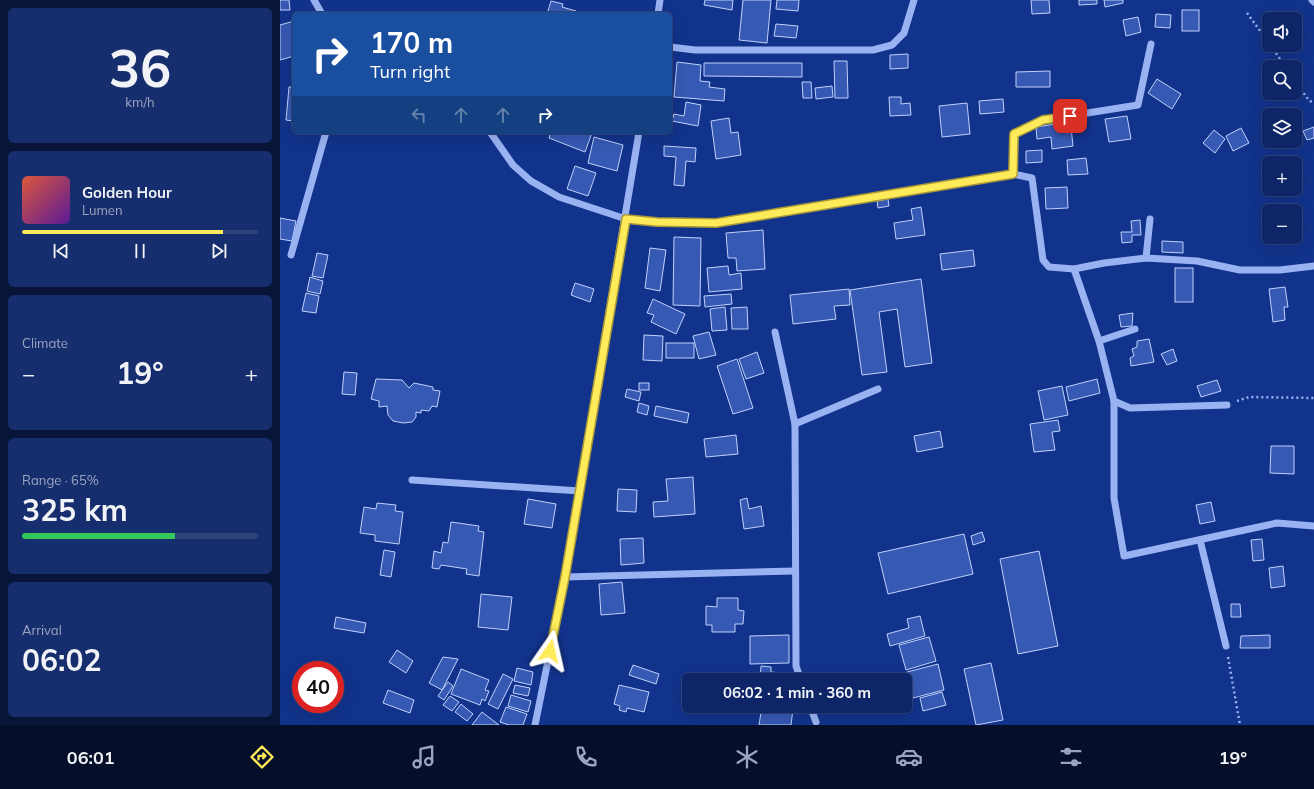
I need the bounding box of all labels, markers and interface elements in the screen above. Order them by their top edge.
map controls [1262,12,1302,244]
button: sound [1262,12,1302,52]
text: 170 m [370,25,453,60]
icon: right [304,28,356,80]
text: 36 [109,35,171,100]
text: Turn right [370,60,450,83]
button: search [1262,60,1302,100]
text: km/h [125,94,155,110]
pin [1053,99,1087,133]
icon: left [408,104,430,126]
icon: ahead [450,104,472,126]
icon: ahead [492,104,514,126]
icon: right [534,104,556,126]
icon: arrive [1059,105,1081,127]
button: layers [1262,108,1302,148]
button: + [1262,156,1302,196]
text: Golden Hour [82,183,172,202]
text: Lumen [82,202,123,218]
button: − [1262,204,1302,244]
icon: previous [50,240,72,262]
icon: pause [129,240,151,262]
icon: next [208,240,230,262]
text: Climate [22,335,68,351]
text: 19° [116,354,164,392]
text: − [22,360,35,388]
text: + [245,360,258,388]
text: Range · 65% [22,472,99,488]
text: 325 km [22,491,128,529]
text: Arrival [22,622,62,638]
position arrow [529,630,571,672]
text: 06:02 [22,641,101,679]
speed limit sign: 40 [292,661,344,713]
text: 06:02 · 1 min · 360 m [723,683,871,702]
icon: directions [248,743,276,771]
icon: music [410,743,438,771]
icon: phone [572,743,600,771]
icon: climate [733,743,761,771]
icon: car [895,743,923,771]
icon: filters [1057,743,1085,771]
text: 06:01 [67,746,115,769]
text: 19° [1219,746,1247,769]

